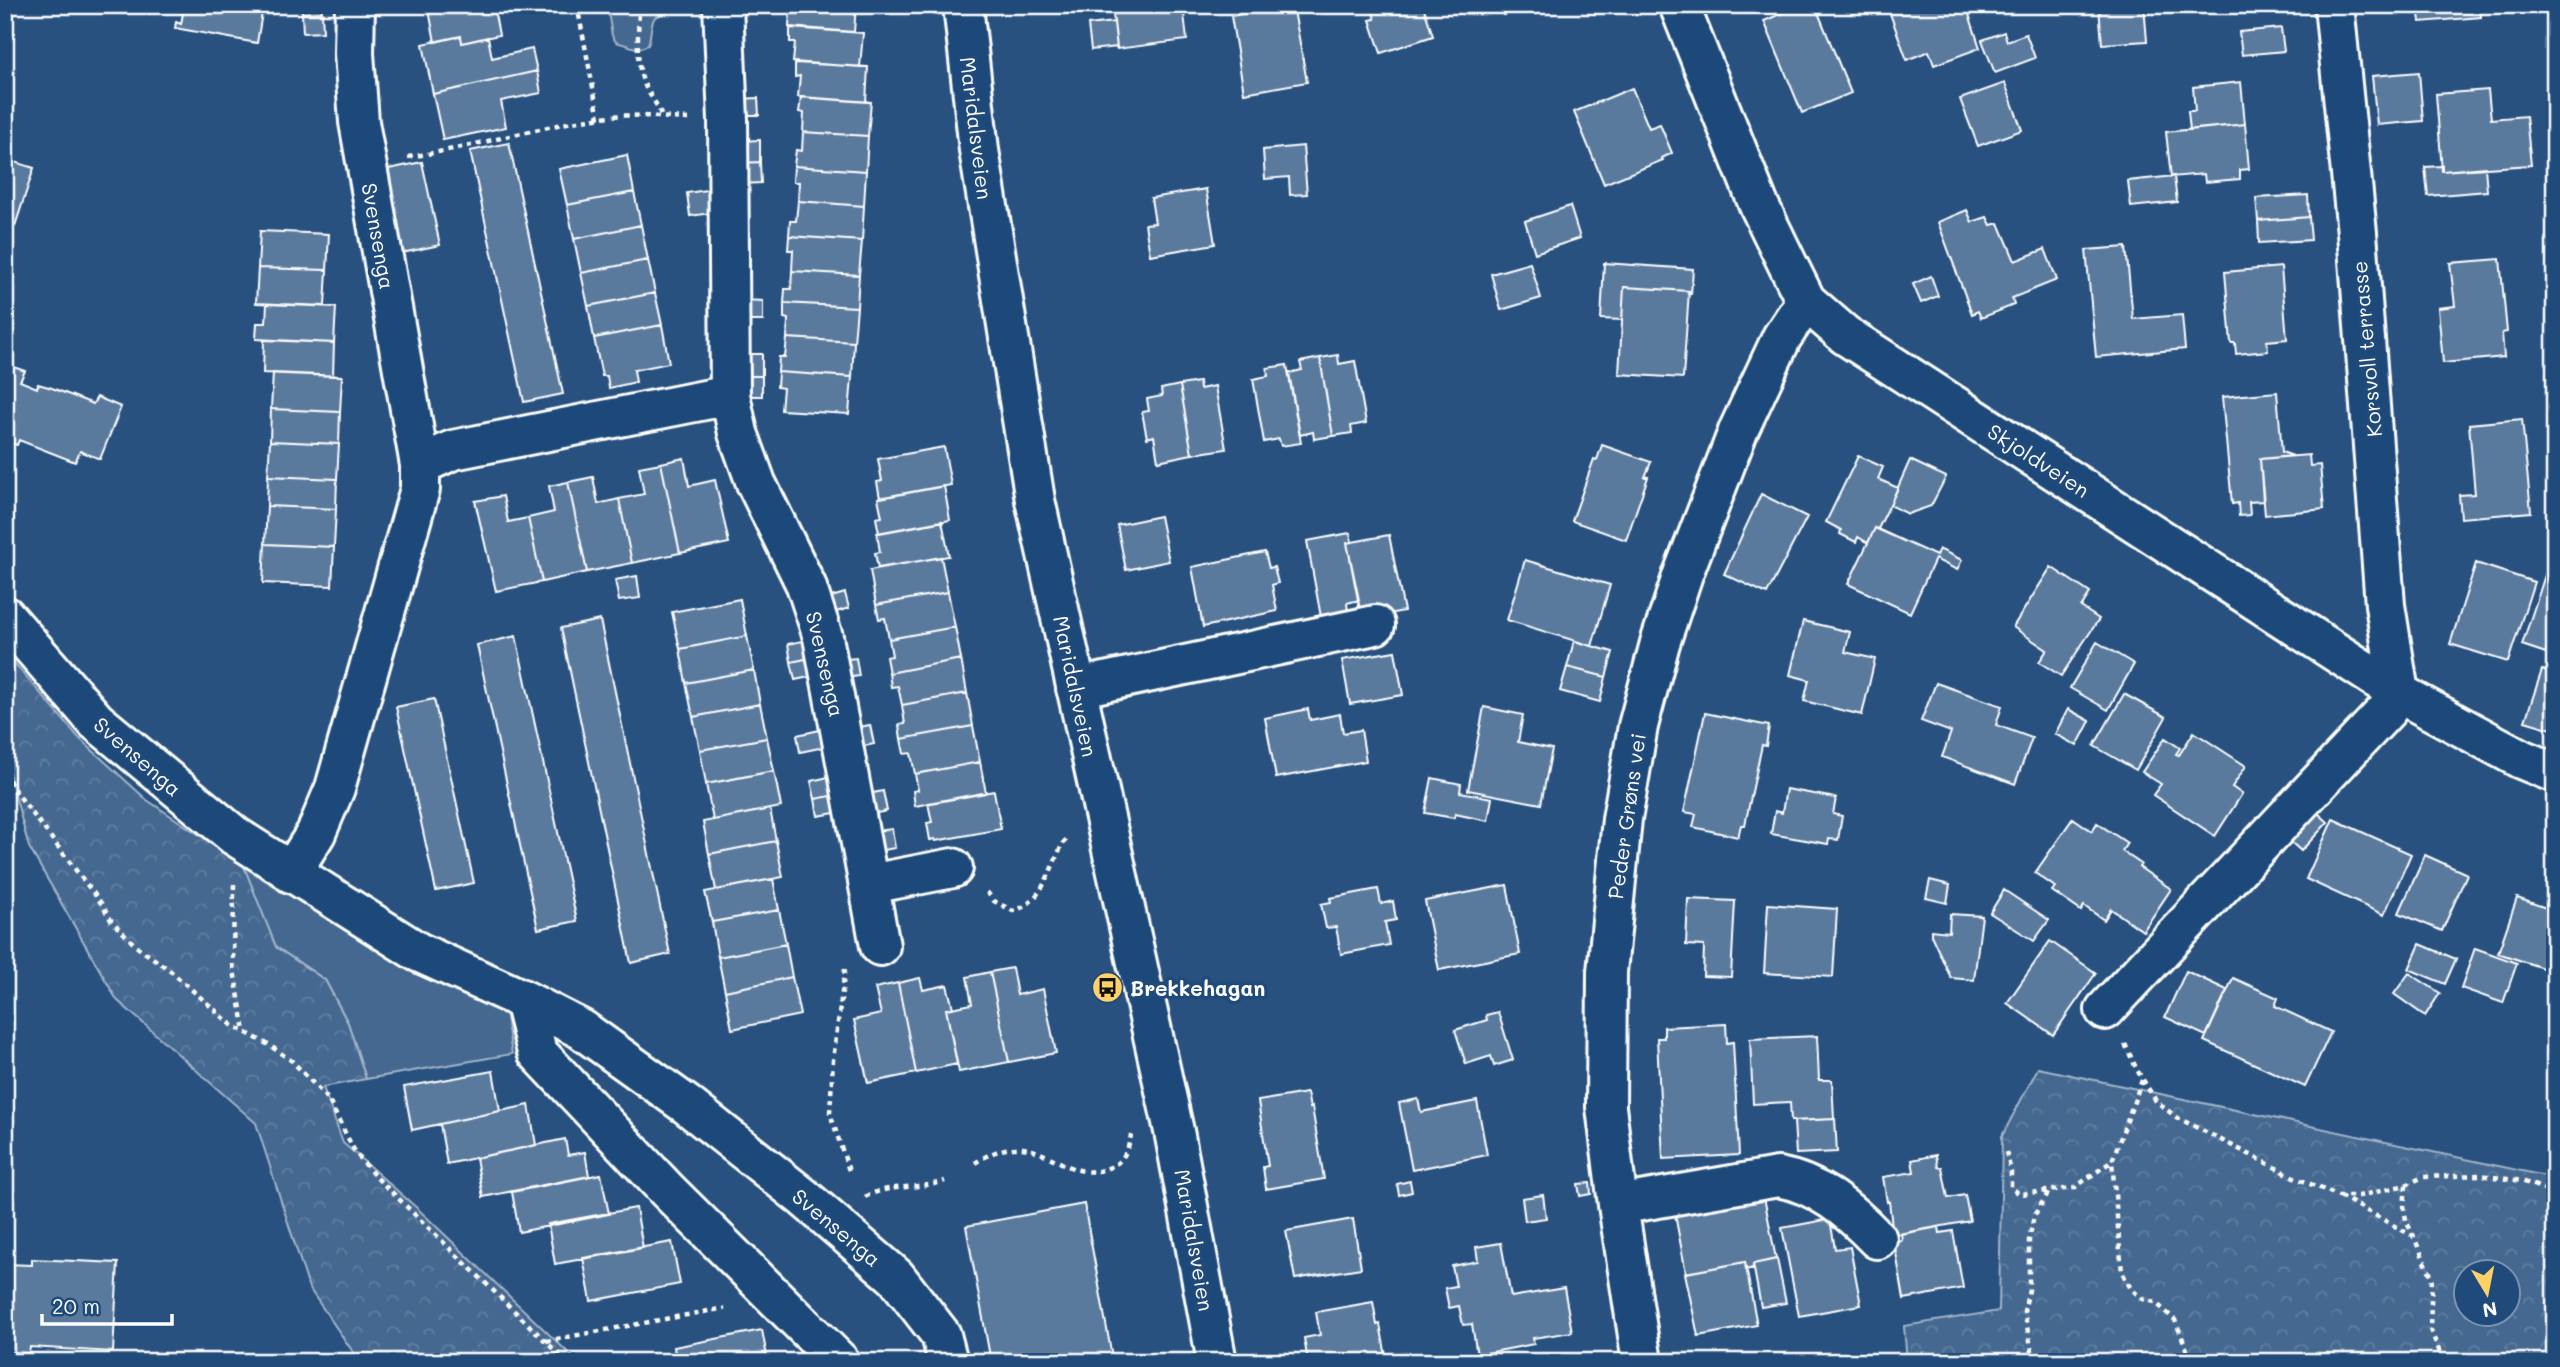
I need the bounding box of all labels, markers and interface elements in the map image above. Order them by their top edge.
street label: Maridalsveien [955,55,999,201]
street label: Svensenga [356,181,402,291]
street label: Korsvoll terrasse [2345,260,2387,438]
street label: Skjoldveien [1983,417,2095,503]
street label: Svensenga [801,609,851,719]
street label: Maridalsveien [1048,613,1104,759]
street label: Svensenga [89,710,187,802]
street label: Peder Grøns vei [1601,731,1651,901]
bus stop icon: Brekkehagan [1090,970,1124,1004]
place label: Brekkehagan [1130,974,1265,1001]
street label: Maridalsveien [1169,1167,1221,1313]
street label: Svensenga [787,1182,887,1272]
north arrow [2452,1258,2522,1328]
scale bar [42,1283,172,1327]
text: 20 m [52,1292,100,1319]
text: N [2481,1297,2499,1324]

